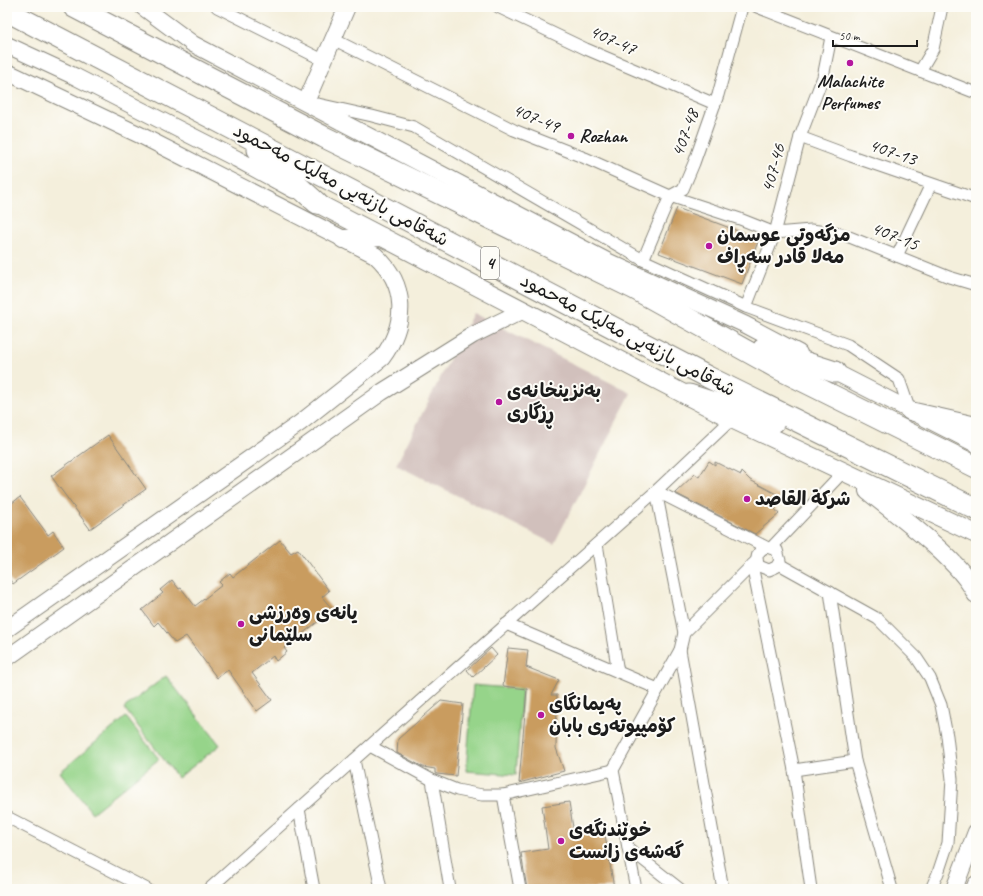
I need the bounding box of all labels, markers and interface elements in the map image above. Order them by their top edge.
street label: 407-47 [586,19,642,62]
scale bar [833,22,917,48]
text: 50 m [839,28,861,44]
marker: Malachite Perfumes [845,58,855,68]
place label: Malachite Perfumes [817,69,884,115]
street label: 407-49 [509,97,565,139]
street label: 407-48 [665,104,705,160]
street label: شەقامی بازنەیی مەلیک مەحمود [229,118,453,252]
place label: Rozhan [579,124,629,148]
marker: Rozhan [566,131,576,141]
street label: 407-13 [866,133,921,172]
street label: 407-46 [755,140,791,195]
street label: 407-15 [868,216,924,257]
place label: مزگەوتی عوسمان مەلا قادر سەڕاف [717,223,850,273]
marker: مزگەوتی عوسمان مەلا قادر سەڕاف [704,241,714,251]
road number: 4 [481,247,499,279]
street label: شەقامی بازنەیی مەلیک مەحمود [516,268,740,402]
place label: بەنزینخانەی ڕزگاری [507,379,601,429]
marker: بەنزینخانەی ڕزگاری [494,397,504,407]
place label: شركة القاصد [755,487,850,511]
marker: شركة القاصد [742,494,752,504]
place label: یانەی وەرزشی سلێمانی [249,601,358,647]
marker: یانەی وەرزشی سلێمانی [236,619,246,629]
place label: پەیمانگای کۆمپیوتەری بابان [549,692,676,738]
marker: پەیمانگای کۆمپیوتەری بابان [536,710,546,720]
place label: خوێندنگەی گەشەی زانست [569,818,685,864]
marker: خوێندنگەی گەشەی زانست [556,836,566,846]

